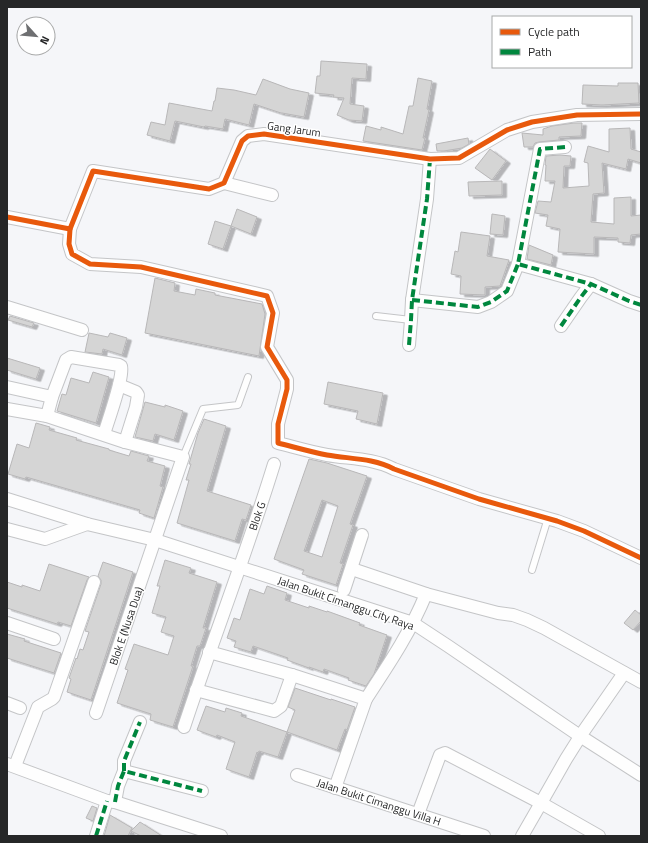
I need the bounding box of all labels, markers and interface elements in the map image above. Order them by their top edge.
north arrow [16,16,56,56]
legend [492,16,632,68]
text: Cycle path [528,22,580,41]
text: N [36,34,54,48]
text: Path [528,42,552,61]
street label: Gang Jarum [266,117,322,141]
street label: Blok G [245,499,269,533]
street label: Jalan Bukit Cimanggu City Raya [276,572,417,634]
street label: Blok E (Nusa Dua) [105,585,147,667]
street label: Jalan Bukit Cimanggu Villa H [315,774,443,830]

